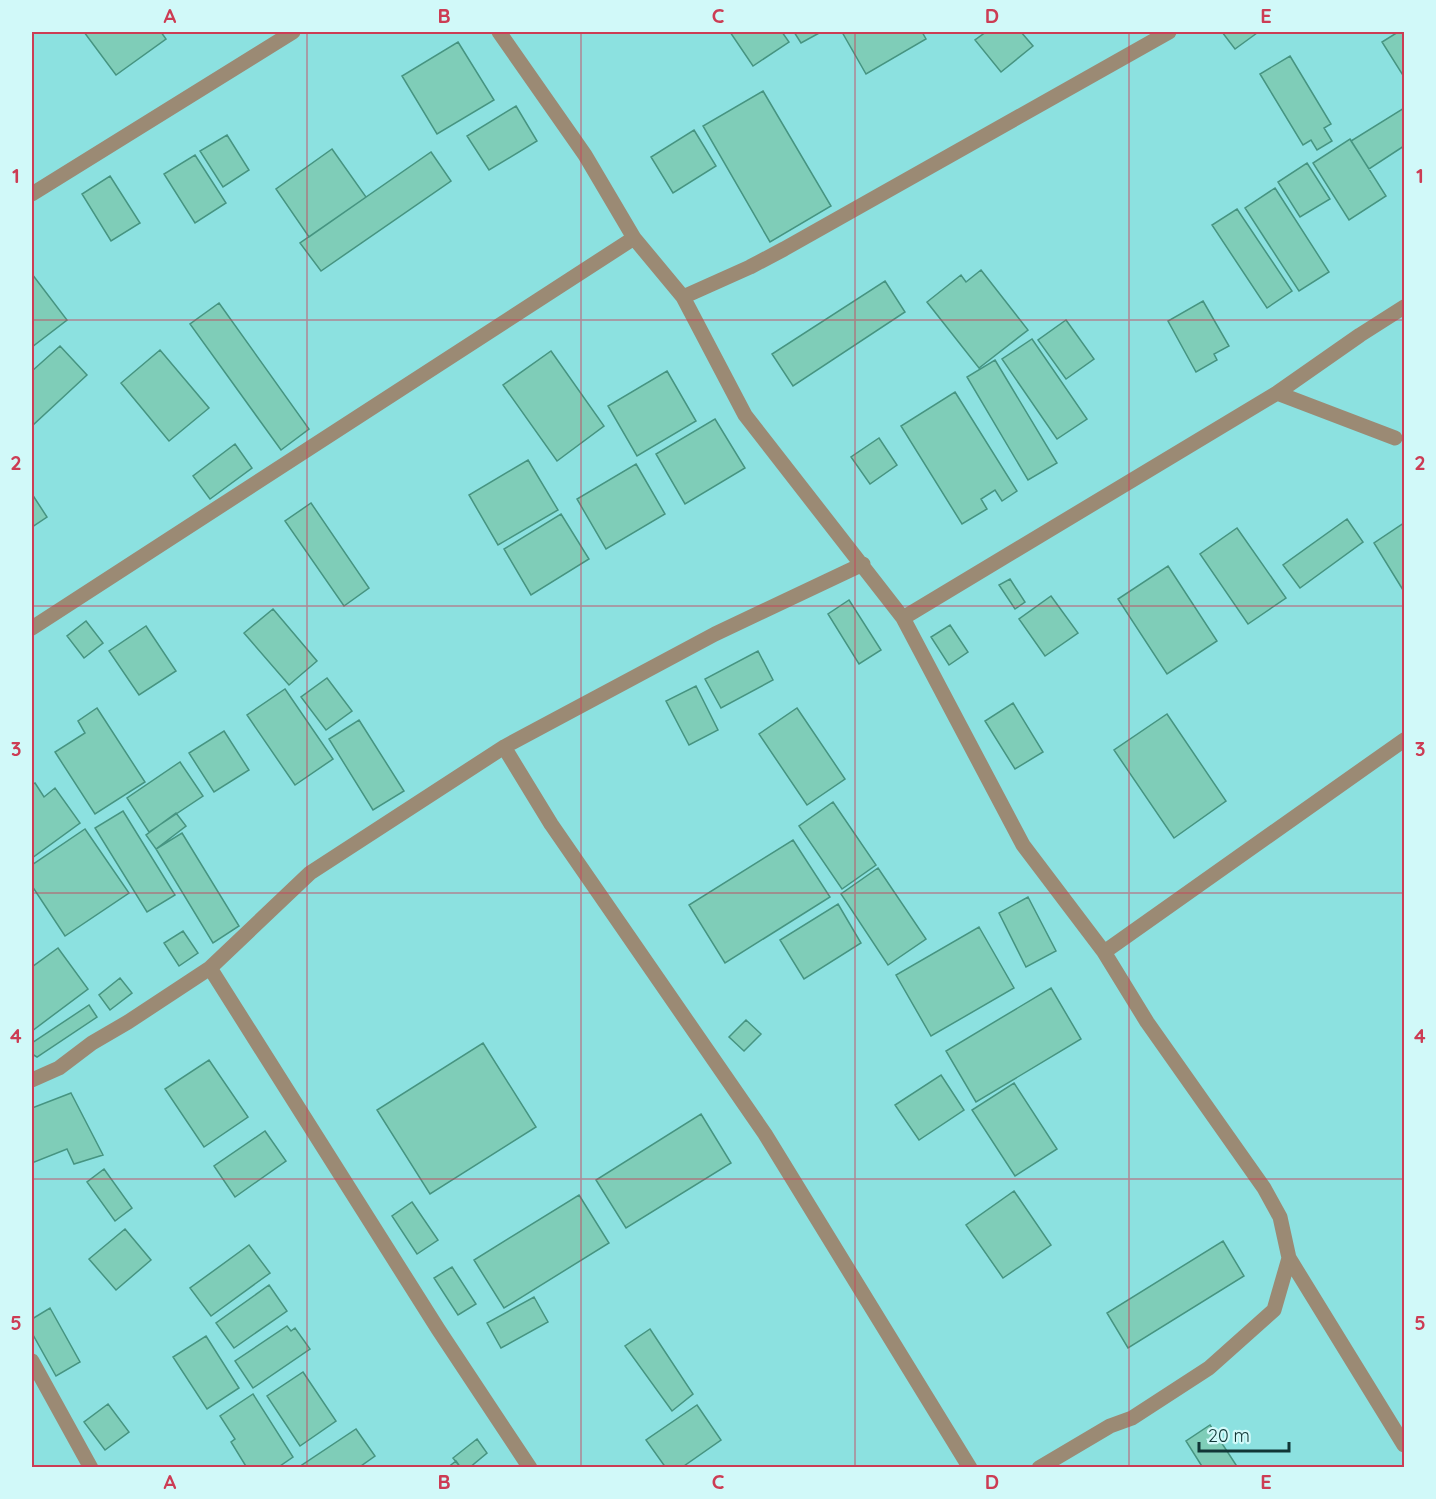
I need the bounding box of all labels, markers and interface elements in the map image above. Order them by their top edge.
text: A [164,3,177,28]
text: B [437,3,451,28]
text: C [712,3,725,28]
text: D [985,3,999,28]
text: E [1260,3,1272,28]
text: 1 [12,163,20,188]
text: 1 [1416,163,1424,188]
text: 2 [10,450,22,475]
text: 2 [1414,450,1426,475]
text: 3 [11,736,21,761]
text: 3 [1415,736,1425,761]
text: 4 [10,1023,22,1048]
text: 4 [1414,1023,1426,1048]
text: 5 [10,1310,22,1335]
text: 5 [1414,1310,1426,1335]
scale bar [1199,1415,1289,1453]
text: 20 m [1208,1424,1250,1447]
text: A [164,1469,177,1494]
text: B [437,1469,451,1494]
text: C [712,1469,725,1494]
text: D [985,1469,999,1494]
text: E [1260,1469,1272,1494]

